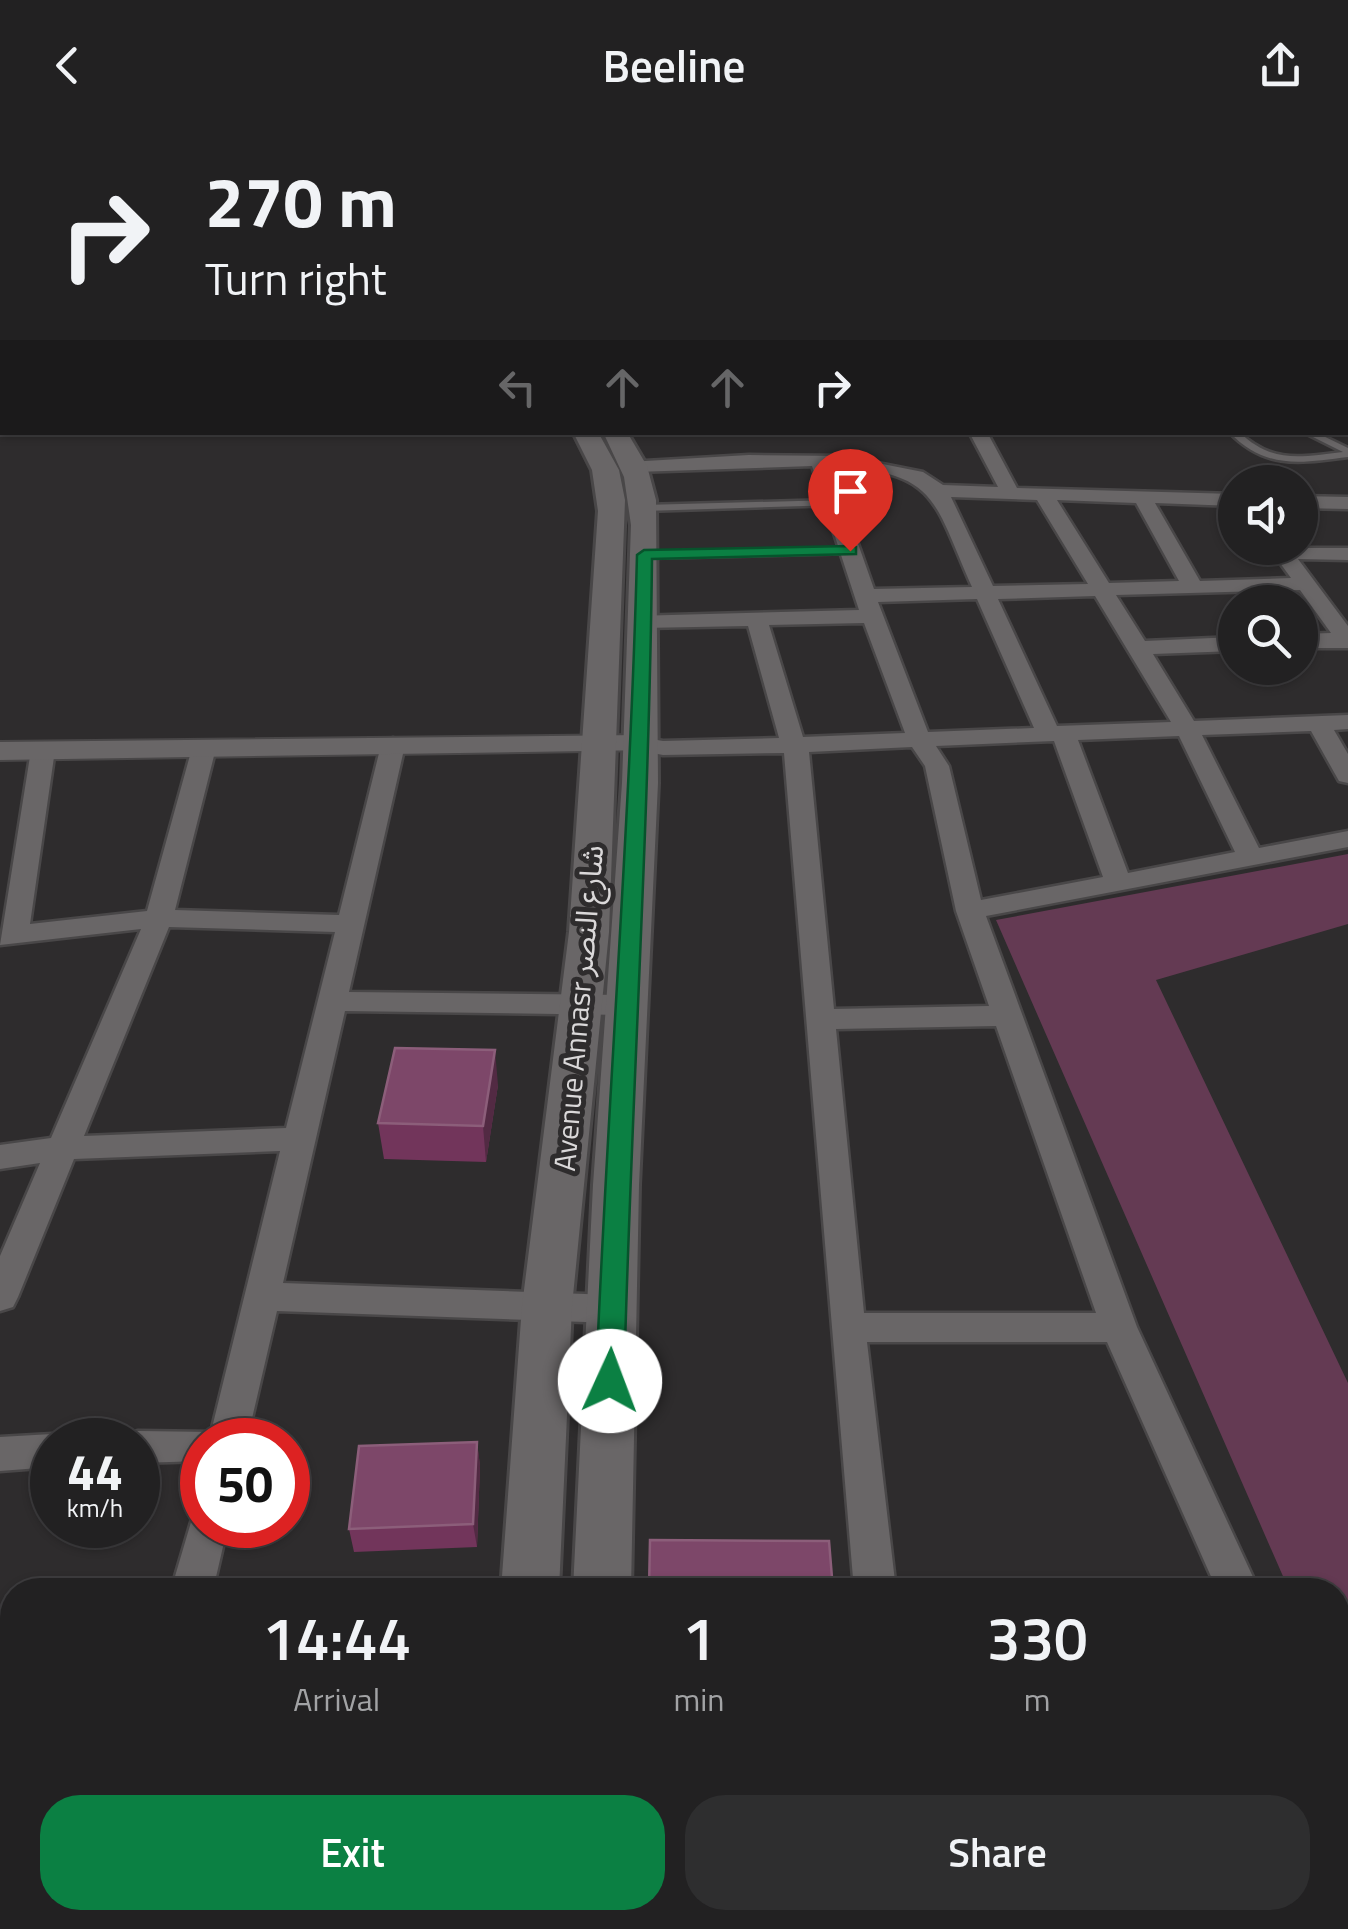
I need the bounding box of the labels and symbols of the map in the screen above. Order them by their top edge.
pin [808,449,893,552]
street label: Avenue Annasr شارع النصر [541,843,615,1173]
position arrow [558,1329,662,1433]
speed limit sign: 50 [180,1418,310,1548]

